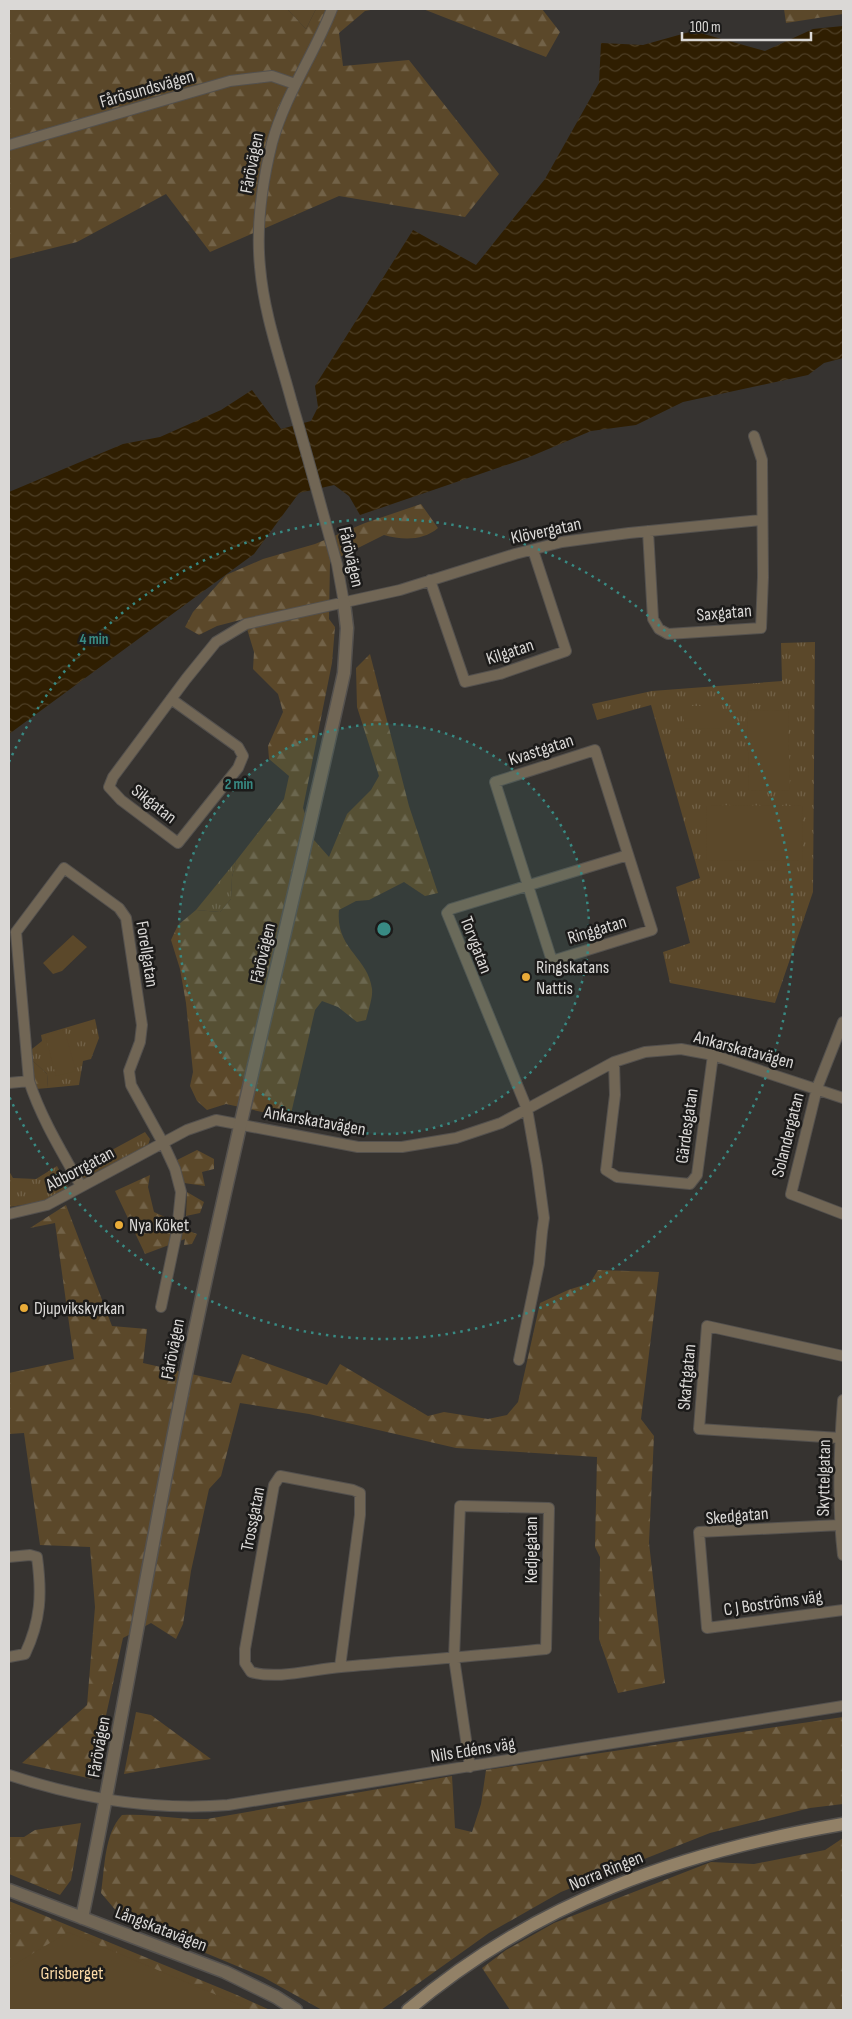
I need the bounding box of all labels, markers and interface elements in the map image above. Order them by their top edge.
scale bar [682,10,811,42]
text: 100 m [690,18,721,37]
street label: Fårösundsvägen [97,66,197,112]
street label: Fårövägen [236,131,268,195]
street label: Klövergatan [509,513,583,549]
street label: Fårövägen [334,525,368,589]
street label: Saxgatan [696,600,752,626]
text: 4 min [80,630,108,649]
street label: Kilgatan [484,634,536,670]
street label: Kvastgatan [506,730,576,770]
text: 2 min [225,775,253,794]
street label: Sikgatan [127,780,181,828]
street label: Ringgatan [565,911,629,949]
street label: Torvgatan [456,914,496,976]
street label: Forellgatan [131,919,163,989]
centre of rings [375,920,393,938]
street label: Fårövägen [246,921,280,985]
place label: Ringskatans Nattis [536,957,609,999]
marker: Ringskatans Nattis [520,971,532,983]
street label: Ankarskatavägen [691,1026,796,1073]
street label: Gärdesgatan [671,1087,703,1165]
street label: Solandergatan [767,1090,809,1180]
street label: Ankarskatavägen [262,1102,367,1140]
street label: Abborrgatan [41,1142,118,1196]
place label: Nya Köket [129,1215,190,1236]
marker: Nya Köket [113,1219,125,1231]
place label: Djupvikskyrkan [34,1298,125,1319]
marker: Djupvikskyrkan [18,1302,30,1314]
street label: Fårövägen [157,1317,189,1381]
street label: Skaftgatan [674,1343,700,1411]
street label: Skyttelgatan [813,1439,835,1517]
street label: Trossgatan [237,1485,269,1553]
street label: Skedgatan [705,1503,769,1529]
street label: Kedjegatan [521,1517,542,1583]
street label: C J Boströms väg [722,1586,824,1620]
street label: Fårövägen [83,1715,115,1779]
street label: Nils Edéns väg [429,1733,517,1767]
street label: Norra Ringen [566,1847,646,1895]
street label: Långskatavägen [112,1902,210,1956]
park label: Grisberget [40,1963,104,1984]

